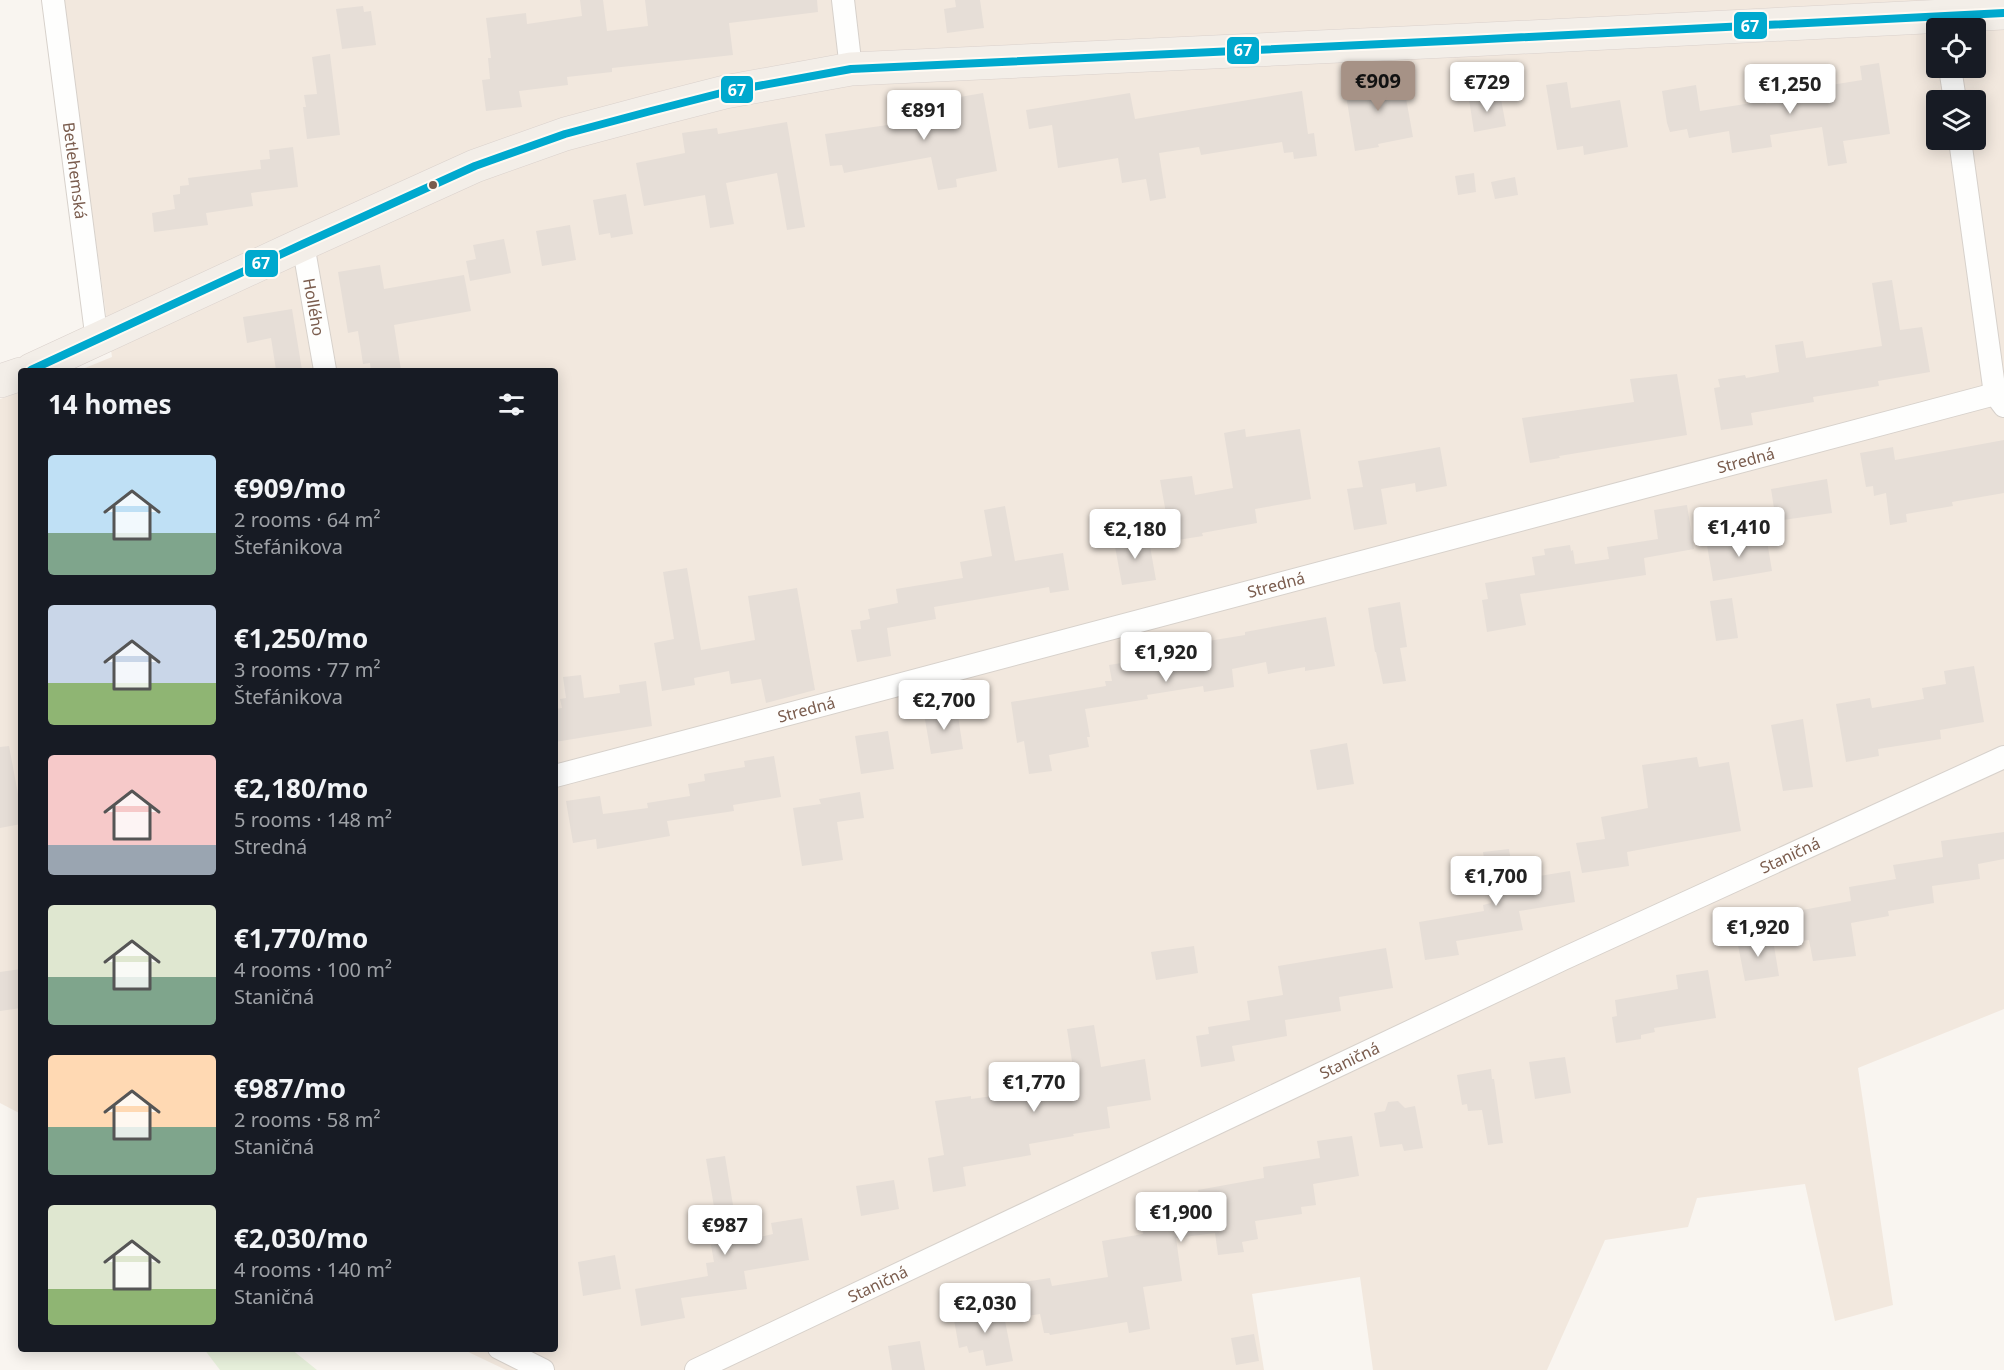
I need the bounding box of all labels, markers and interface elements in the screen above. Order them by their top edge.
line badge: 67 [1733,11,1768,40]
text: 67 [1741,15,1759,37]
map controls [1926,18,1986,150]
button: locate [1926,18,1986,78]
line badge: 67 [1226,36,1260,65]
text: 67 [1234,39,1252,61]
pin: €909 [1342,61,1414,112]
pin: €729 [1451,62,1523,113]
pin: €1,250 [1741,64,1839,115]
text: €909 [1355,67,1401,94]
text: €729 [1464,68,1510,95]
text: €1,250 [1759,70,1821,97]
line badge: 67 [720,75,754,104]
text: 67 [728,79,746,101]
pin: €891 [888,90,960,141]
button: layers [1926,90,1986,150]
text: €891 [901,96,947,123]
street label: Betlehemská [58,121,92,220]
unlabelled marker [427,179,439,191]
line badge: 67 [244,249,279,278]
text: 67 [252,252,270,274]
street label: Hollého [298,276,330,338]
text: 14 homes [48,386,172,422]
icon: filters [495,388,528,421]
street label: Stredná [1715,442,1777,478]
text: €909/mo [234,470,346,506]
icon: home [96,479,168,551]
text: 2 rooms · 64 m² [234,506,381,533]
pin: €1,410 [1690,507,1788,558]
pin: €2,180 [1086,509,1184,560]
text: €1,410 [1708,513,1770,540]
text: €2,180 [1104,515,1166,542]
text: Štefánikova [234,533,343,560]
street label: Stredná [1245,567,1307,603]
text: €1,250/mo [234,620,368,656]
icon: home [96,629,168,701]
pin: €1,920 [1117,632,1215,683]
text: €1,920 [1135,638,1197,665]
text: 3 rooms · 77 m² [234,656,381,683]
pin: €2,700 [895,680,993,731]
text: Štefánikova [234,683,343,710]
text: €2,700 [913,686,975,713]
street label: Stredná [775,691,837,727]
text: €2,180/mo [234,770,368,806]
icon: home [96,779,168,851]
text: 5 rooms · 148 m² [234,806,392,833]
street label: Staničná [1756,832,1824,878]
text: Stredná [234,833,307,860]
pin: €1,700 [1447,856,1545,907]
text: €1,700 [1465,862,1527,889]
pin: €1,920 [1709,907,1807,958]
text: €1,920 [1727,913,1789,940]
text: €1,770/mo [234,920,368,956]
icon: home [96,929,168,1001]
text: 4 rooms · 100 m² [234,956,392,983]
text: Staničná [234,983,314,1010]
street label: Staničná [1316,1037,1383,1084]
pin: €1,770 [985,1062,1083,1113]
text: €1,770 [1003,1068,1065,1095]
text: €987/mo [234,1070,346,1106]
icon: home [96,1079,168,1151]
text: 2 rooms · 58 m² [234,1106,381,1133]
text: Staničná [234,1133,314,1160]
pin: €1,900 [1132,1192,1230,1243]
text: €1,900 [1150,1198,1212,1225]
pin: €987 [689,1205,761,1256]
text: €987 [702,1211,748,1238]
text: €2,030/mo [234,1220,368,1256]
icon: home [96,1229,168,1301]
text: 4 rooms · 140 m² [234,1256,392,1283]
street label: Staničná [844,1260,911,1308]
text: Staničná [234,1283,314,1310]
pin: €2,030 [936,1283,1034,1334]
text: €2,030 [954,1289,1016,1316]

